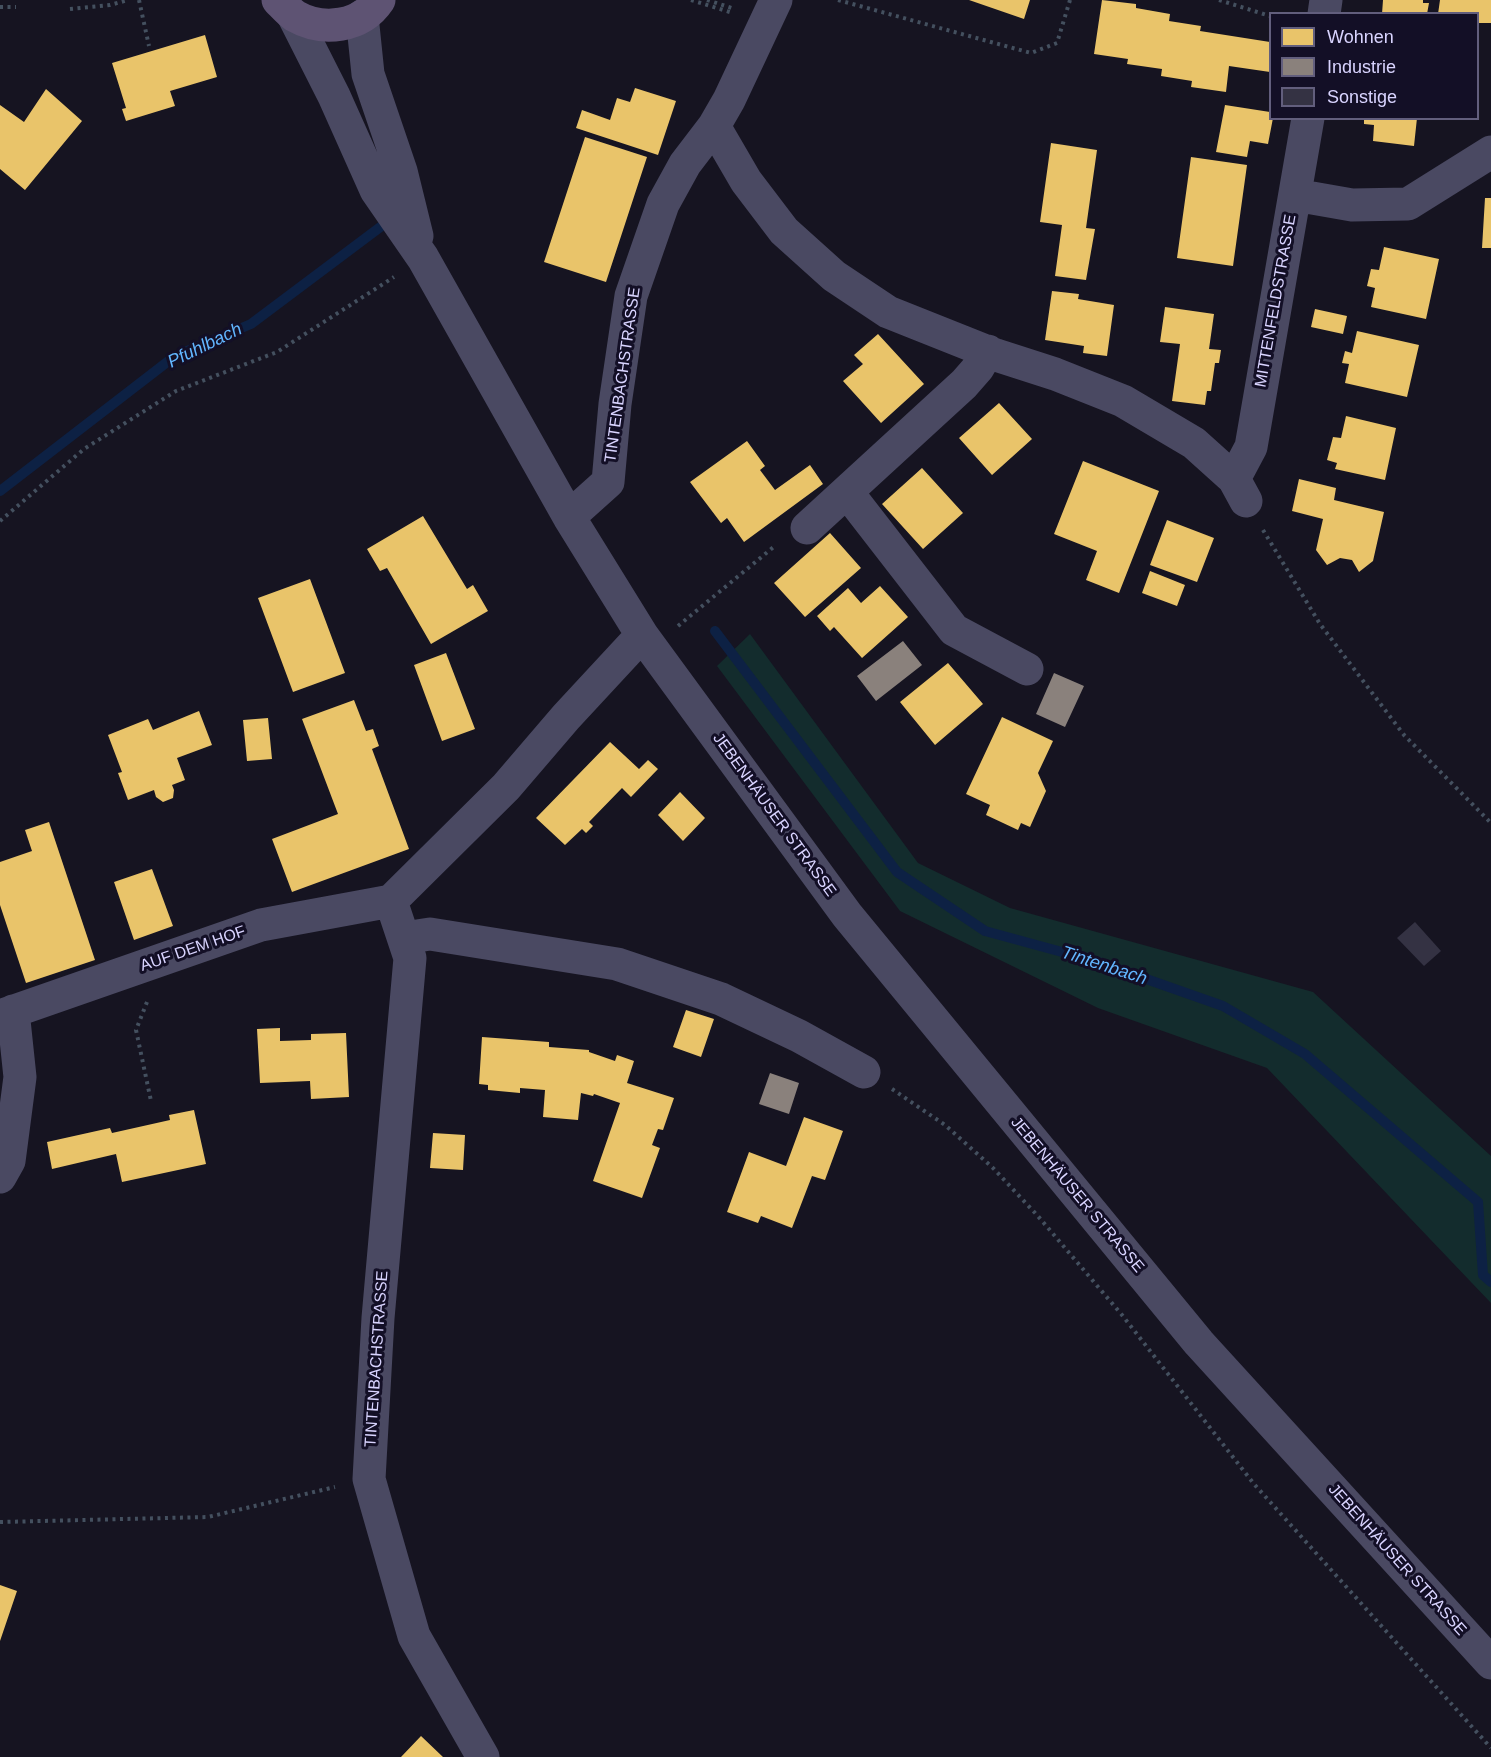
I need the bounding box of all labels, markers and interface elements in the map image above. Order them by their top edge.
legend [1269,12,1479,120]
text: Wohnen [1327,27,1394,47]
text: Industrie [1327,57,1396,77]
text: Sonstige [1327,87,1397,107]
street label: MITTENFELDSTRASSE [1251,213,1301,389]
street label: TINTENBACHSTRASSE [601,286,645,464]
water label: Pfuhlbach [164,319,246,373]
street label: JEBENHÄUSER STRASSE [708,730,840,900]
street label: AUF DEM HOF [138,922,248,976]
water label: Tintenbach [1058,942,1150,990]
street label: JEBENHÄUSER STRASSE [1006,1113,1148,1277]
street label: TINTENBACHSTRASSE [361,1270,393,1448]
street label: JEBENHÄUSER STRASSE [1324,1480,1470,1640]

